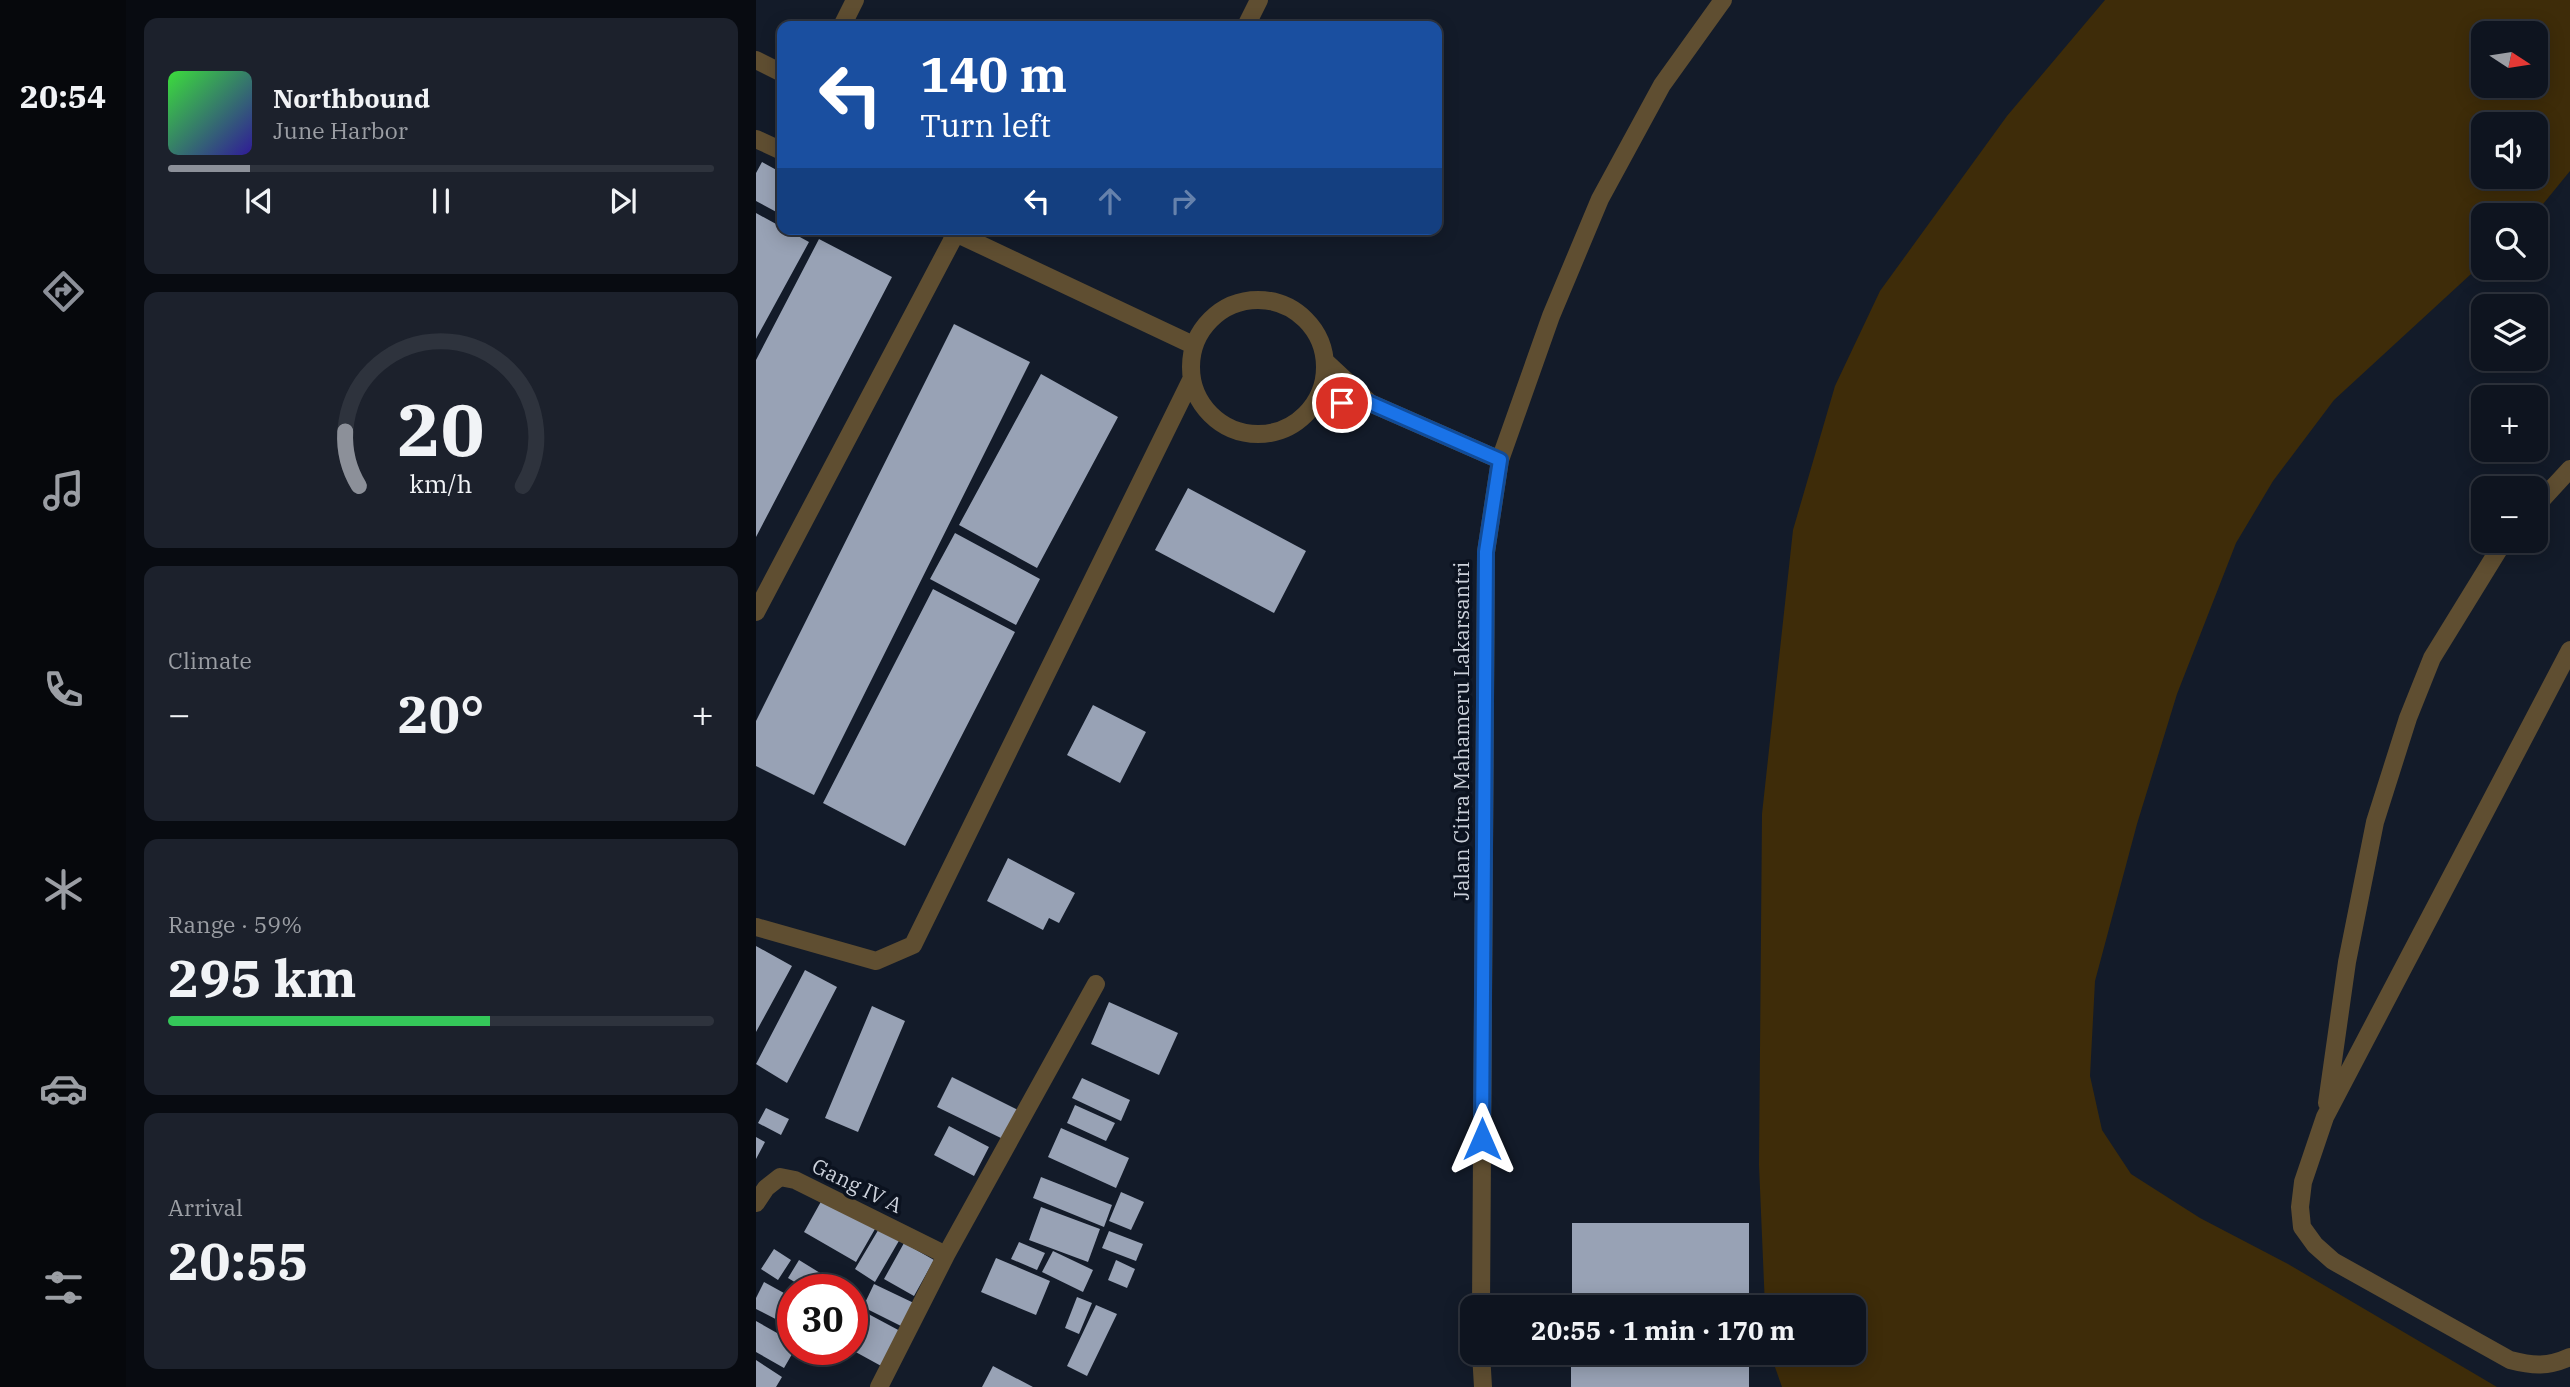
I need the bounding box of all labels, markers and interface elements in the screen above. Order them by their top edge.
north arrow [2471,21,2548,98]
map controls [2471,21,2548,553]
text: 140 m [920,42,1067,105]
icon: left [805,49,896,140]
text: 20:54 [20,75,106,117]
text: Northbound [273,81,430,115]
text: Turn left [920,104,1051,146]
button: sound [2471,112,2548,189]
text: June Harbor [273,115,408,145]
icon: previous [240,182,278,220]
icon: pause [422,182,460,220]
icon: next [604,182,642,220]
icon: left [1018,182,1056,220]
icon: ahead [1091,182,1129,220]
icon: right [1164,182,1202,220]
button: search [2471,203,2548,280]
icon: directions [39,267,88,316]
button: layers [2471,294,2548,371]
pin [1312,373,1372,433]
text: 20 [397,381,485,476]
icon: arrive [1323,384,1361,422]
button: + [2471,385,2548,462]
icon: music [39,466,88,515]
text: km/h [409,466,473,499]
button: − [2471,476,2548,553]
street label: Jalan Citra Mahameru Lakarsantri [1447,562,1475,900]
text: Climate [168,645,252,675]
icon: phone [39,665,88,714]
text: 20° [398,680,484,747]
text: − [168,689,191,738]
text: + [691,689,714,738]
icon: climate [39,865,88,914]
text: Range · 59% [168,909,302,939]
text: 295 km [168,944,357,1011]
icon: car [39,1064,88,1113]
position arrow [1445,1102,1519,1176]
street label: Gang IV A [808,1151,908,1219]
text: Arrival [168,1192,243,1222]
text: 20:55 [168,1227,309,1294]
icon: filters [39,1263,88,1312]
speed limit sign: 30 [777,1274,868,1365]
text: 20:55 · 1 min · 170 m [1531,1313,1795,1347]

